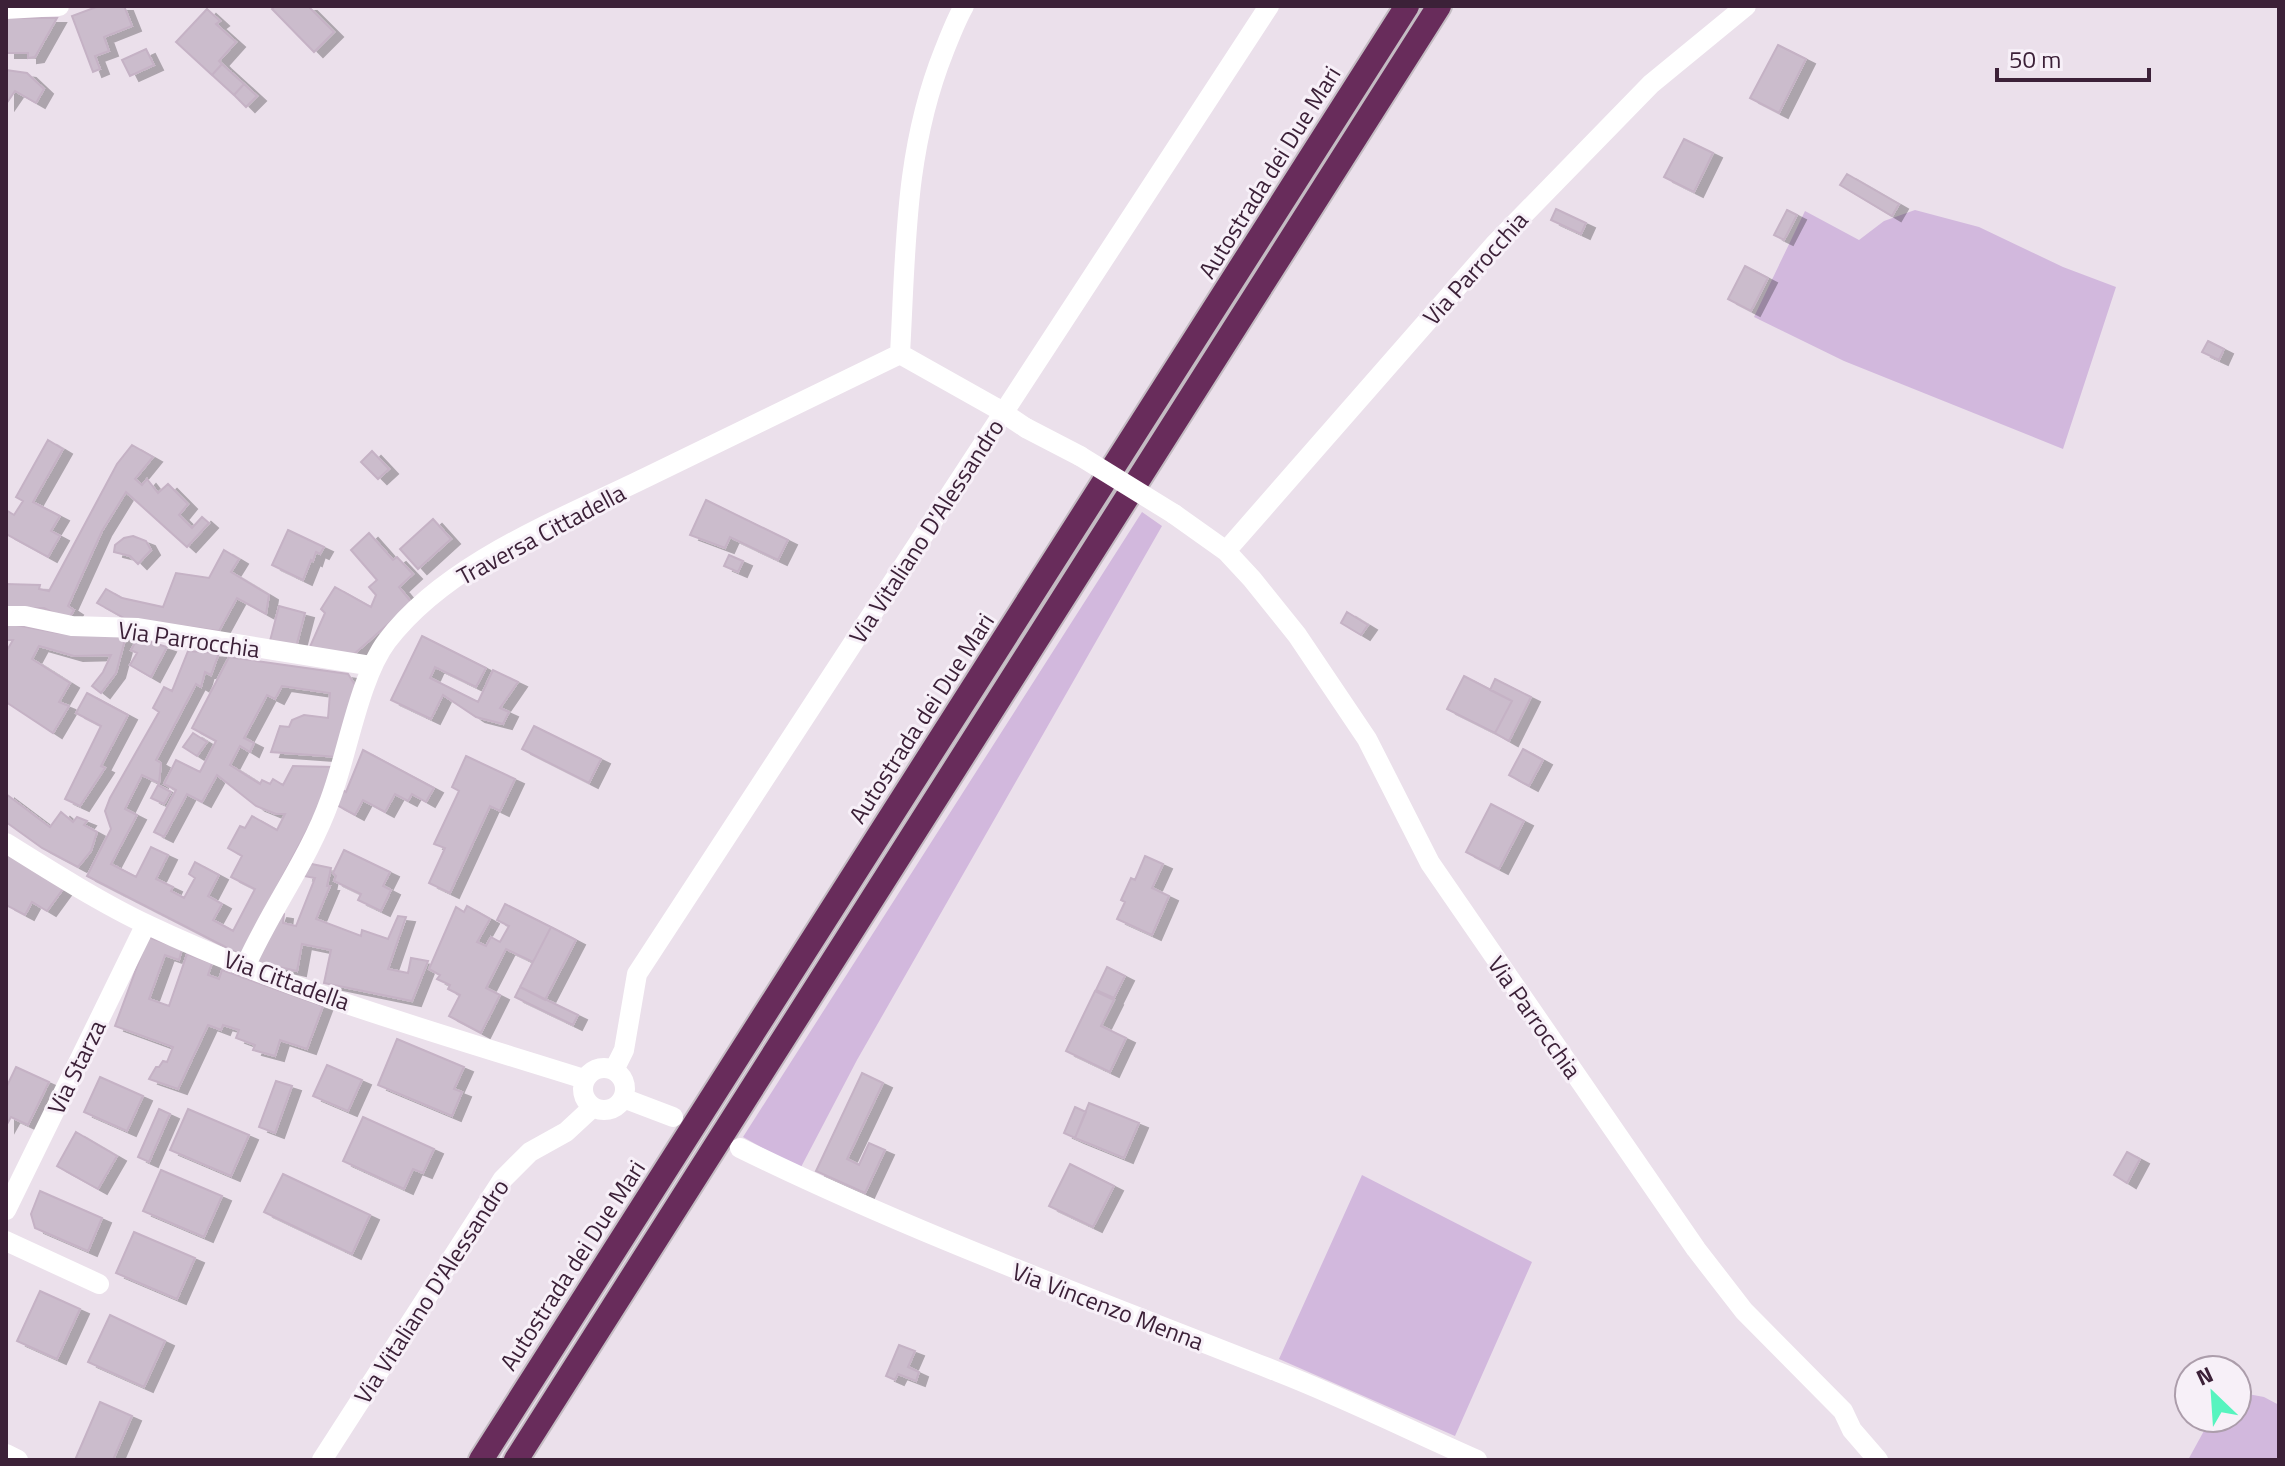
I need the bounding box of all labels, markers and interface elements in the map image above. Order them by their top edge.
scale bar [1997,32,2149,82]
text: 50 m [2009,41,2061,77]
street label: Autostrada dei Due Mari [1189,59,1349,285]
street label: Via Parrocchia [1414,203,1536,333]
street label: Via Vitaliano D'Alessandro [840,411,1012,651]
street label: Traversa Cittadella [450,474,632,594]
street label: Autostrada dei Due Mari [839,606,1003,830]
street label: Via Parrocchia [116,611,262,667]
street label: Via Cittadella [219,941,355,1019]
street label: Via Parrocchia [1479,948,1591,1086]
street label: Via Starza [38,1014,114,1120]
street label: Autostrada dei Due Mari [490,1153,654,1377]
street label: Via Vitaliano D'Alessandro [345,1171,517,1411]
street label: Via Vincenzo Menna [1007,1253,1209,1359]
north arrow [2173,1354,2253,1434]
text: N [2190,1357,2219,1395]

